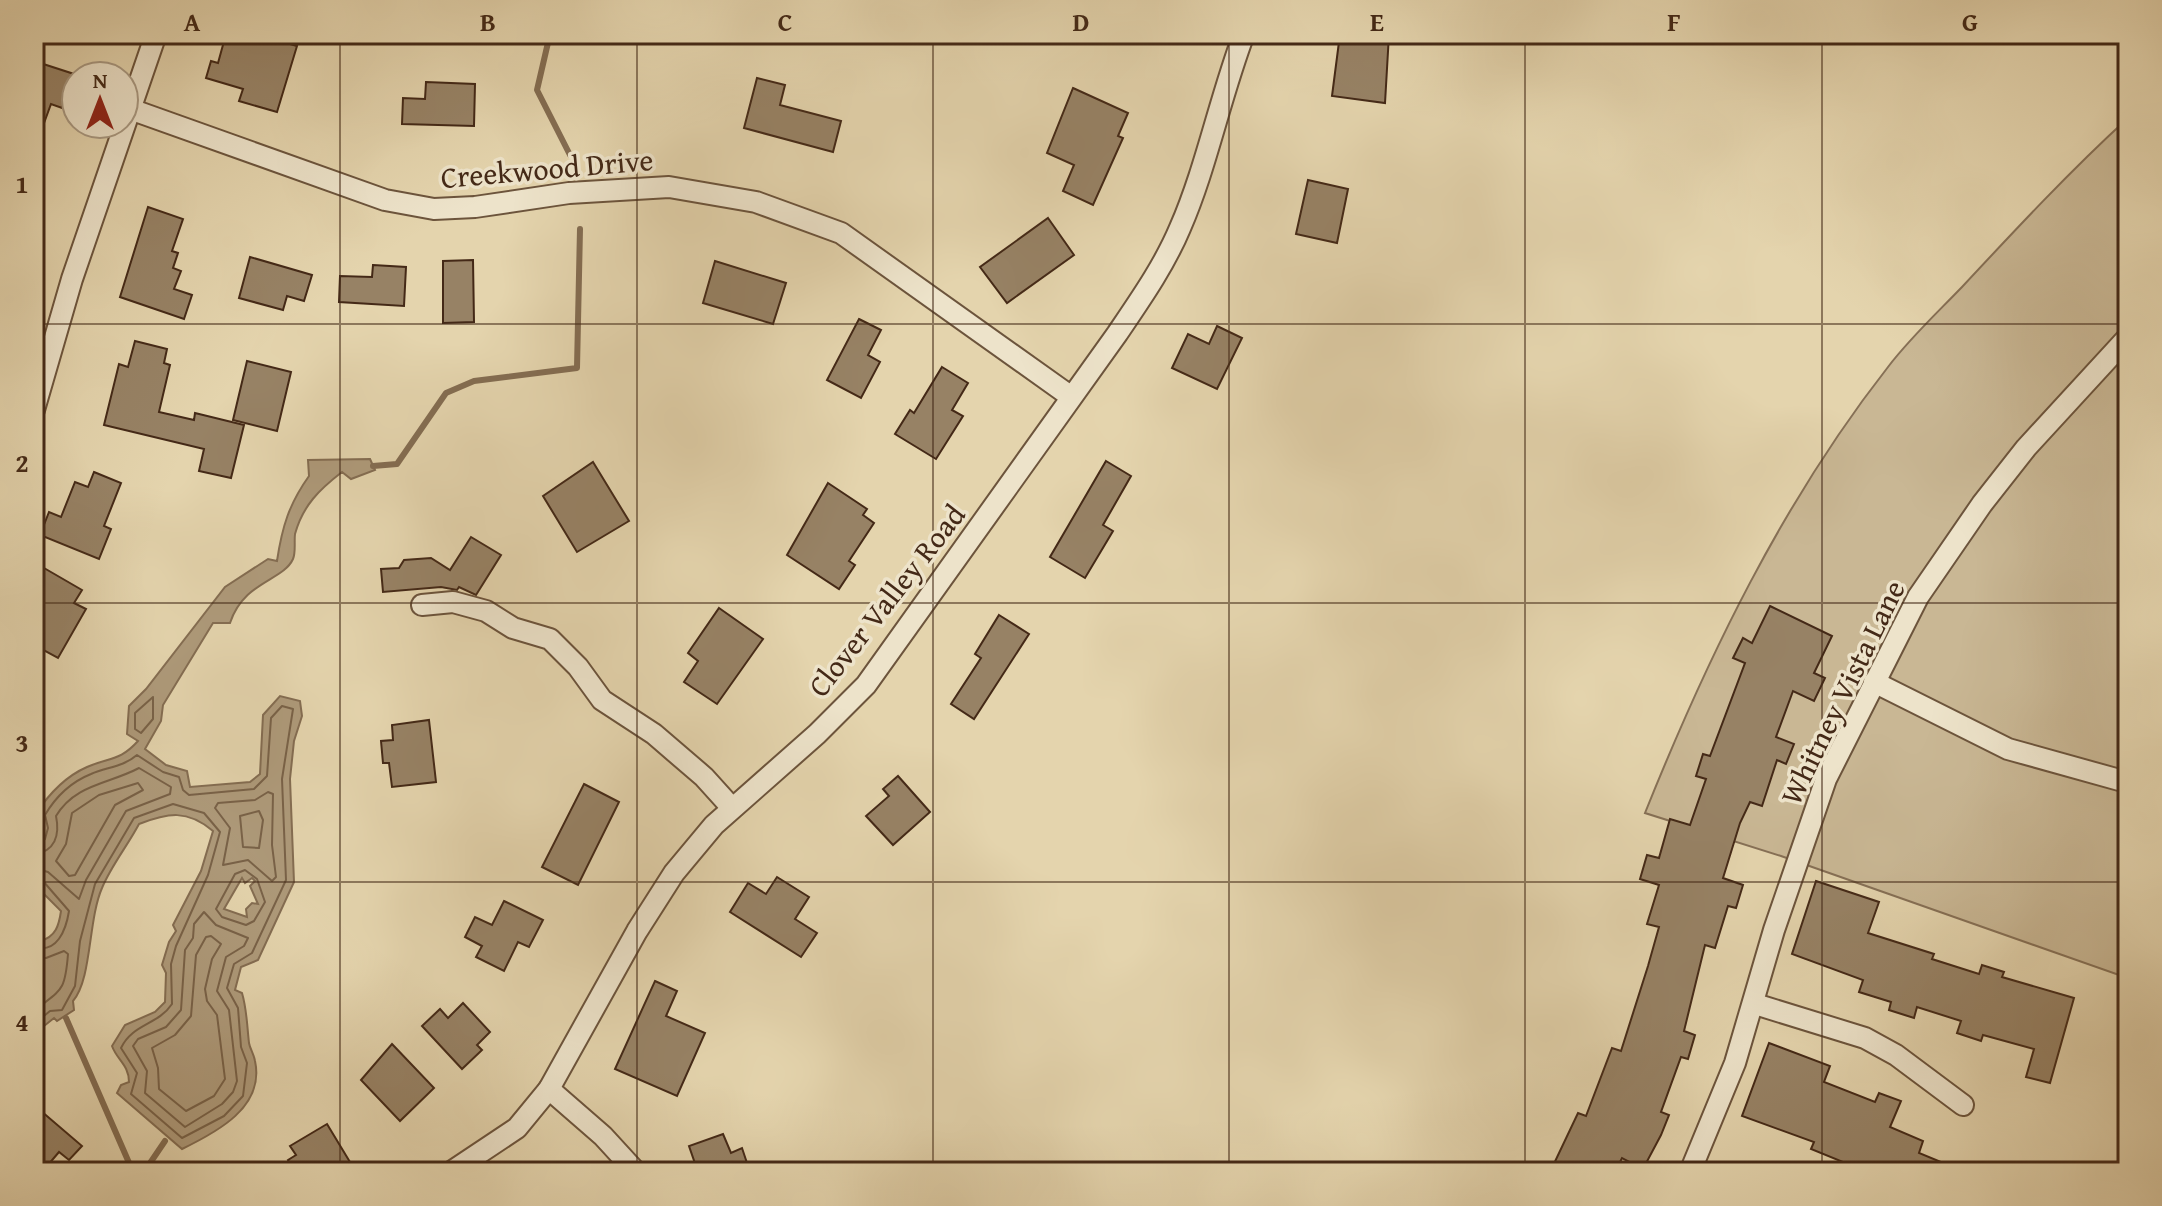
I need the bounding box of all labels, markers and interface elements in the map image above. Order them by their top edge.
text: A [184,2,201,41]
text: B [480,2,496,41]
text: C [778,2,792,41]
text: D [1073,2,1089,41]
text: E [1370,2,1384,41]
text: F [1667,2,1681,41]
text: G [1962,2,1978,41]
north arrow [60,60,140,140]
text: N [93,64,108,96]
street label: Creekwood Drive [439,137,655,199]
text: 1 [15,164,29,203]
text: 2 [15,443,29,482]
street label: Clover Valley Road [797,494,975,706]
street label: Whitney Vista Lane [1769,572,1915,812]
text: 3 [15,723,29,762]
text: 4 [15,1002,29,1041]

